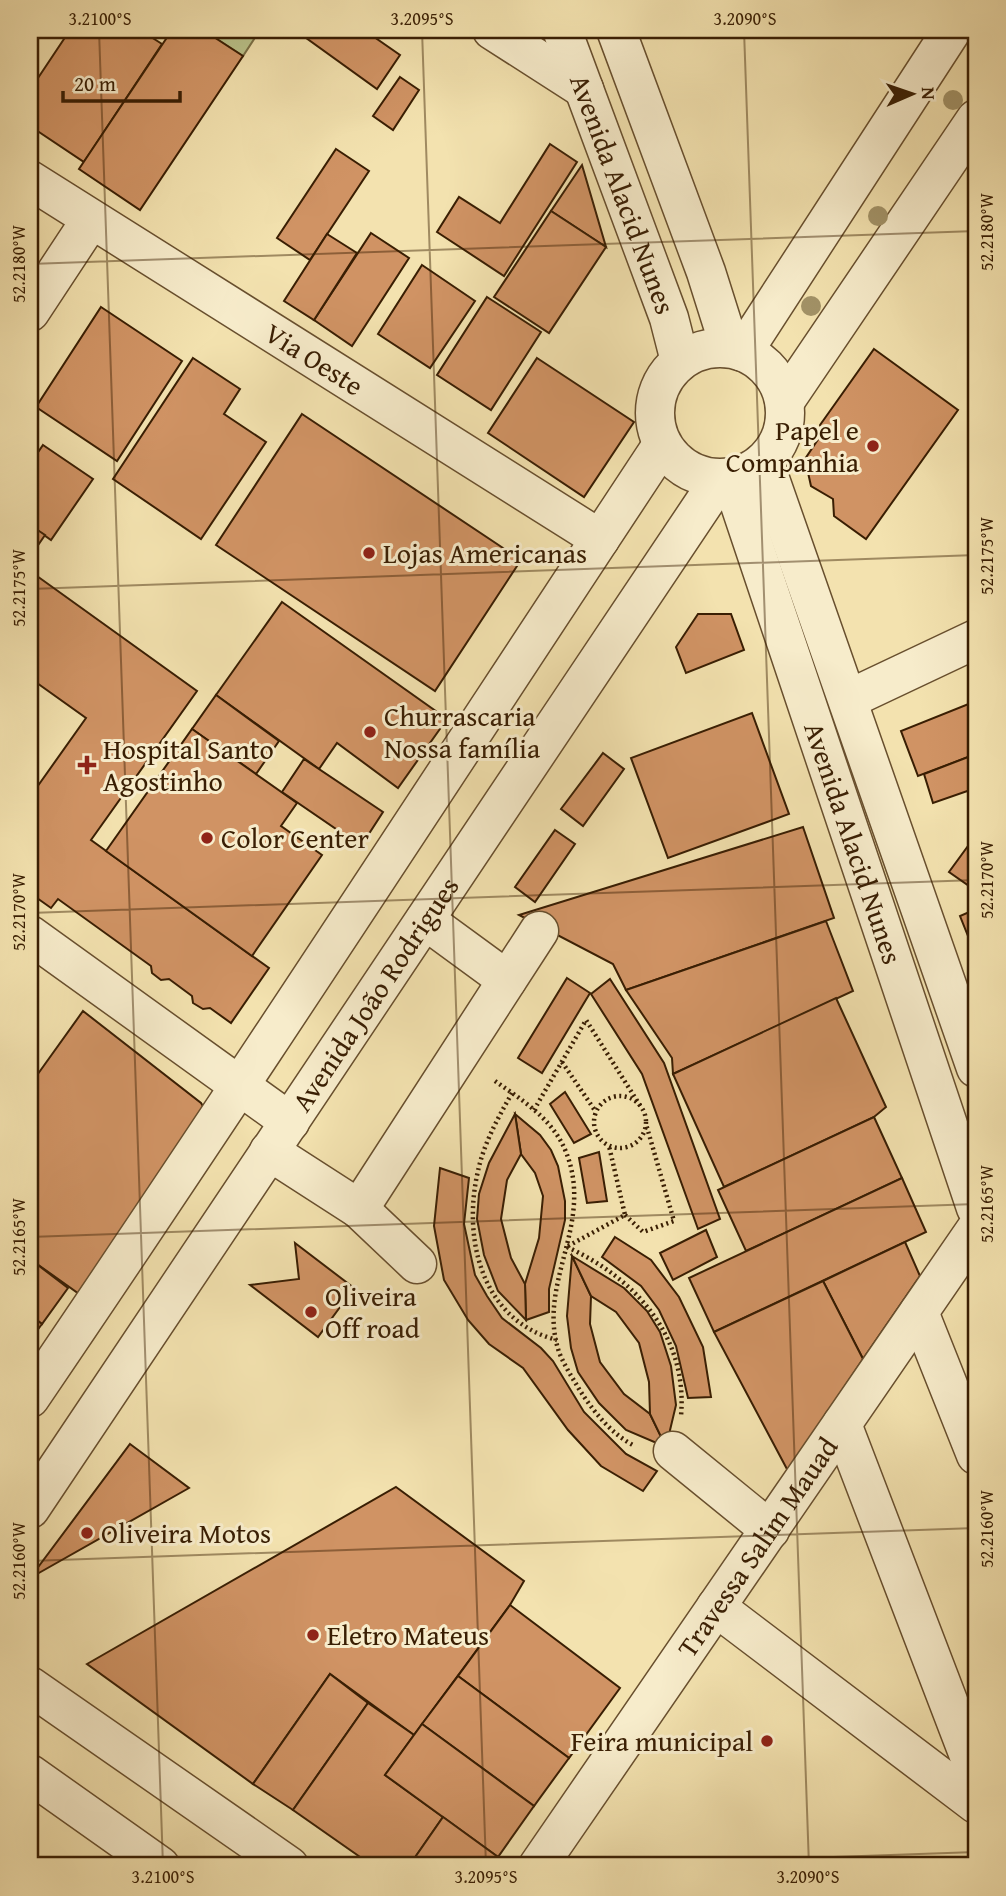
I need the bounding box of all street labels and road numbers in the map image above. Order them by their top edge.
street label: Avenida Alacid Nunes [560,68,687,320]
street label: Via Oeste [257,312,372,405]
street label: Avenida Alacid Nunes [794,716,914,969]
street label: Avenida João Rodrigues [281,868,468,1119]
street label: Travessa Salim Mauad [667,1428,847,1665]

